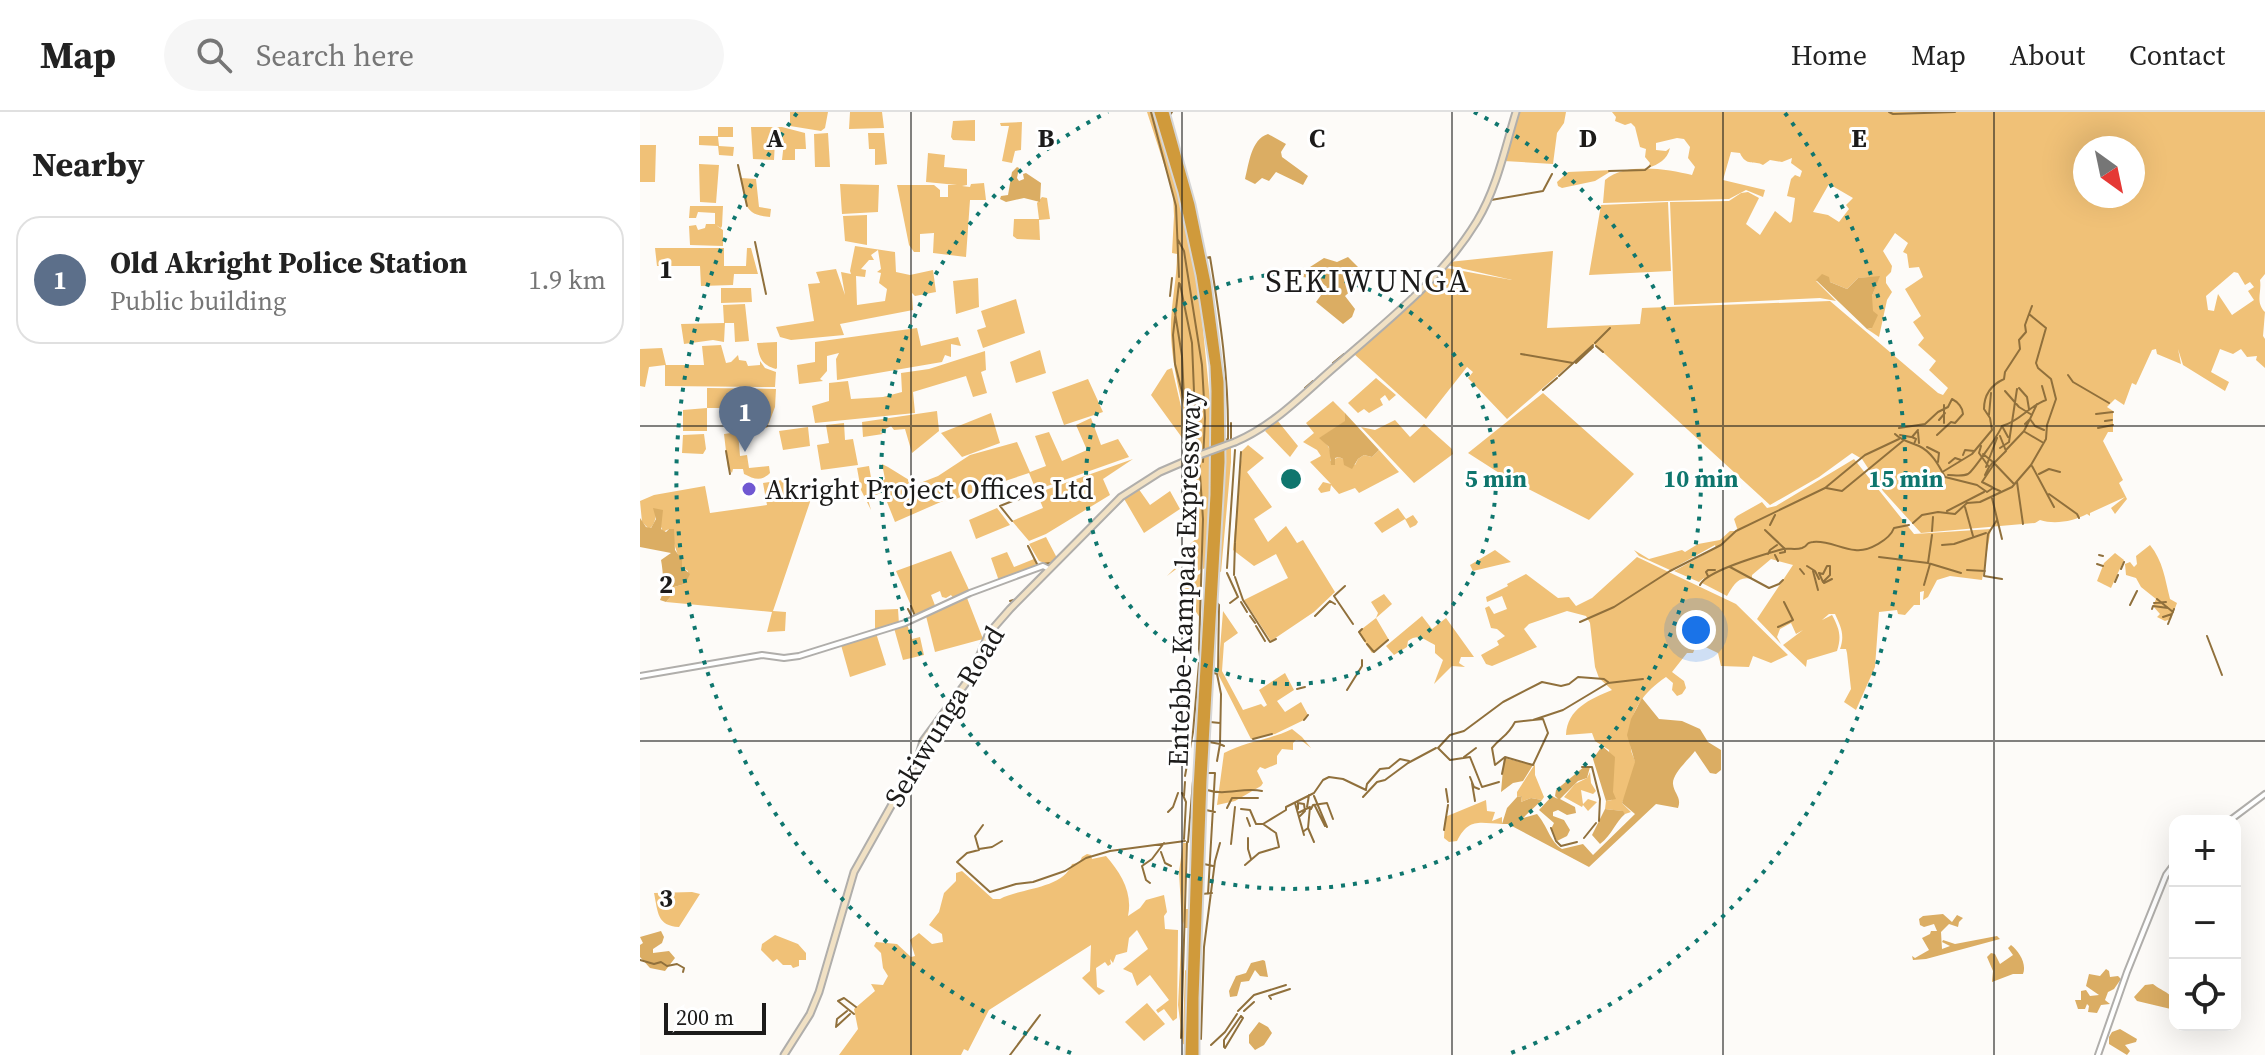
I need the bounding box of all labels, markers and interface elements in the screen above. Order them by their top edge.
search box [164,19,724,91]
text: Map [40,29,116,81]
icon: search [192,33,236,77]
text: Search here [256,35,414,76]
text: Home [1791,36,1867,74]
text: Map [1911,36,1966,74]
text: About [2010,36,2085,74]
text: Contact [2129,36,2225,74]
text: A [766,120,784,156]
text: B [1038,120,1055,156]
text: C [1309,120,1325,156]
text: D [1579,120,1597,156]
text: E [1851,120,1867,156]
north arrow [2073,136,2145,208]
text: Nearby [32,141,145,187]
text: Old Akright Police Station [110,242,467,283]
text: 1 [659,251,673,287]
district label: SEKIWUNGA [1265,259,1471,303]
text: 1 [53,262,67,298]
text: 1.9 km [528,262,606,298]
text: Public building [110,283,287,319]
pin: 1 [719,386,771,452]
street label: Entebbe-Kampala Expressway [1158,390,1210,767]
text: 5 min [1465,462,1527,495]
text: 10 min [1663,462,1739,495]
text: 15 min [1868,462,1944,495]
centre of rings [1277,465,1305,493]
place label: Akright Project Offices Ltd [765,470,1094,508]
marker: Akright Project Offices Ltd [740,480,758,498]
text: 2 [659,566,673,602]
your location [1676,610,1716,650]
street label: Sekiwunga Road [875,618,1013,813]
map controls [2169,815,2241,1031]
button: + [2169,815,2241,887]
text: 3 [659,880,673,916]
button: − [2169,887,2241,959]
button: locate [2169,959,2241,1031]
scale bar [664,999,766,1035]
text: 200 m [676,1002,734,1032]

